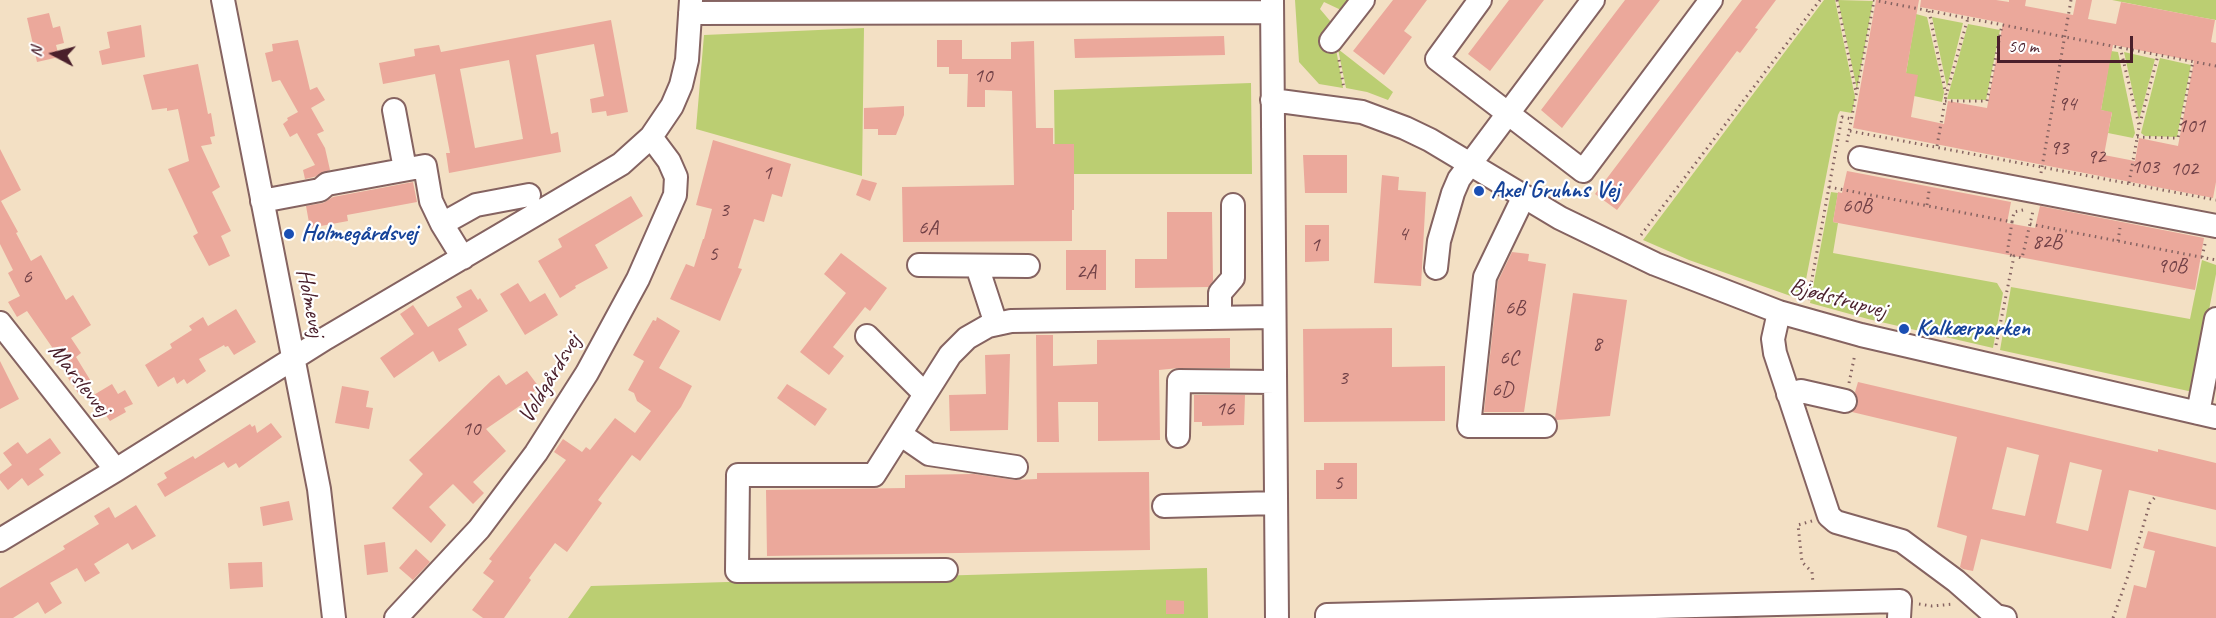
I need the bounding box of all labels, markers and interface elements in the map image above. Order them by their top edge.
north arrow [24,24,84,84]
scale bar [2000,24,2136,62]
text: 50 m [2008,35,2039,57]
text: N [26,46,47,58]
house number: 10 [974,63,992,89]
house number: 94 [2058,91,2076,117]
house number: 101 [2177,113,2205,139]
house number: 93 [2050,135,2068,161]
house number: 92 [2087,144,2105,170]
house number: 103 [2131,154,2159,180]
house number: 102 [2170,156,2198,182]
house number: 1 [762,160,772,186]
place label: Axel Gruhns Vej [1491,177,1620,205]
marker: Axel Gruhns Vej [1472,184,1486,198]
house number: 60B [1842,193,1872,219]
house number: 3 [719,197,729,223]
house number: 6A [918,215,938,241]
place label: Holmegårdsvej [301,220,417,248]
house number: 4 [1398,221,1408,247]
marker: Holmegårdsvej [282,227,296,241]
house number: 82B [2032,229,2062,255]
house number: 1 [1310,232,1320,258]
house number: 5 [708,241,718,267]
house number: 90B [2157,253,2187,279]
house number: 2A [1076,259,1096,285]
house number: 6 [22,264,32,290]
street label: Holmevej [289,266,331,340]
street label: Bjødstrupvej [1787,272,1889,326]
house number: 6B [1505,295,1525,321]
place label: Kalkærparken [1916,315,2030,343]
marker: Kalkærparken [1897,322,1911,336]
street label: Voldgårdsvej [512,329,588,429]
house number: 8 [1592,331,1602,357]
street label: Marslevvej [41,338,117,422]
house number: 6C [1499,345,1519,371]
house number: 3 [1338,365,1348,391]
house number: 6D [1491,377,1513,403]
house number: 16 [1216,396,1234,422]
house number: 10 [462,416,480,442]
house number: 5 [1333,470,1343,496]

